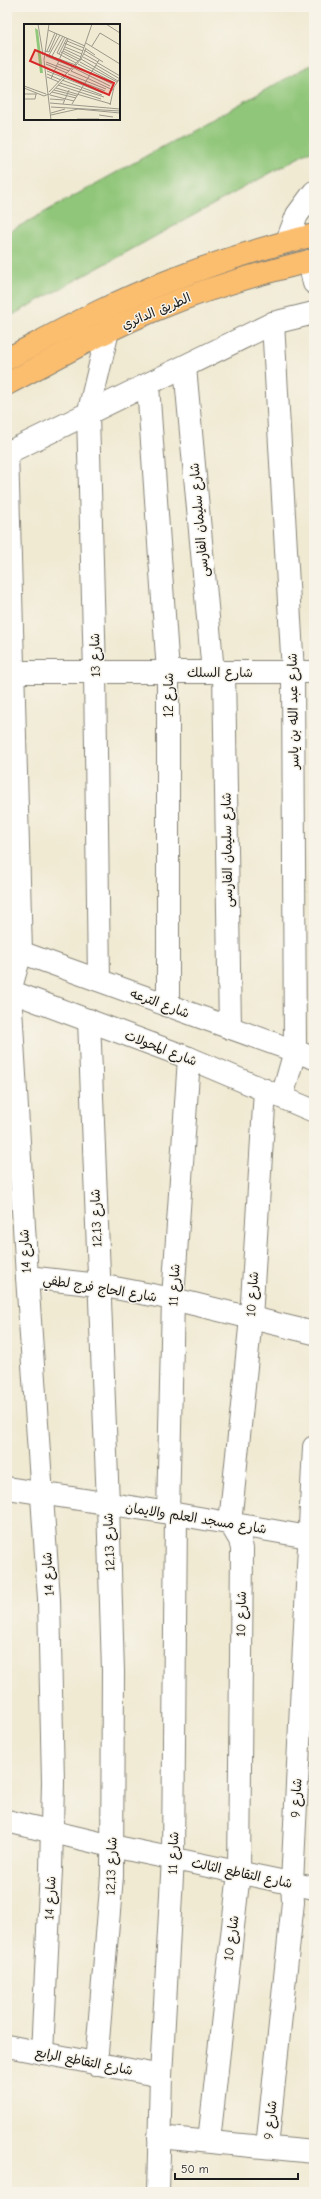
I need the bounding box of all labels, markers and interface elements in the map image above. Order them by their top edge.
inset map [24,24,120,120]
street label: الطريق الدائري [119,290,194,334]
street label: شارع سليمان الفارسى [187,462,213,578]
street label: شارع 13 [87,633,105,677]
street label: شارع عبد الله بن ياسر [284,653,304,770]
street label: شارع السلك [187,665,253,682]
street label: شارع 12 [161,673,178,717]
street label: شارع سليمان الفارسى [218,792,238,908]
street label: شارع الترعه [128,985,192,1023]
street label: شارع المحولات [122,1027,199,1071]
street label: شارع 12,13 [87,1189,107,1247]
street label: شارع 14 [16,1229,36,1273]
street label: شارع 11 [165,1263,185,1307]
street label: شارع 10 [243,1271,263,1317]
street label: شارع الحاج فرج لطفي [41,1272,158,1308]
street label: شارع مسجد العلم والايمان [124,1499,268,1540]
street label: شارع 12,13 [100,1513,120,1571]
street label: شارع 14 [39,1552,59,1596]
street label: شارع 10 [233,1591,251,1637]
street label: شارع 9 [287,1778,307,1818]
street label: شارع 11 [165,1831,183,1875]
street label: شارع 12,13 [102,1837,122,1895]
street label: شارع التقاطع الثالث [190,1855,294,1894]
street label: شارع 14 [41,1876,61,1920]
street label: شارع 10 [220,1914,244,1962]
street label: شارع التقاطع الرابع [33,2044,134,2081]
street label: شارع 9 [260,2100,282,2141]
scale bar [175,2155,298,2181]
text: 50 m [181,2162,209,2176]

